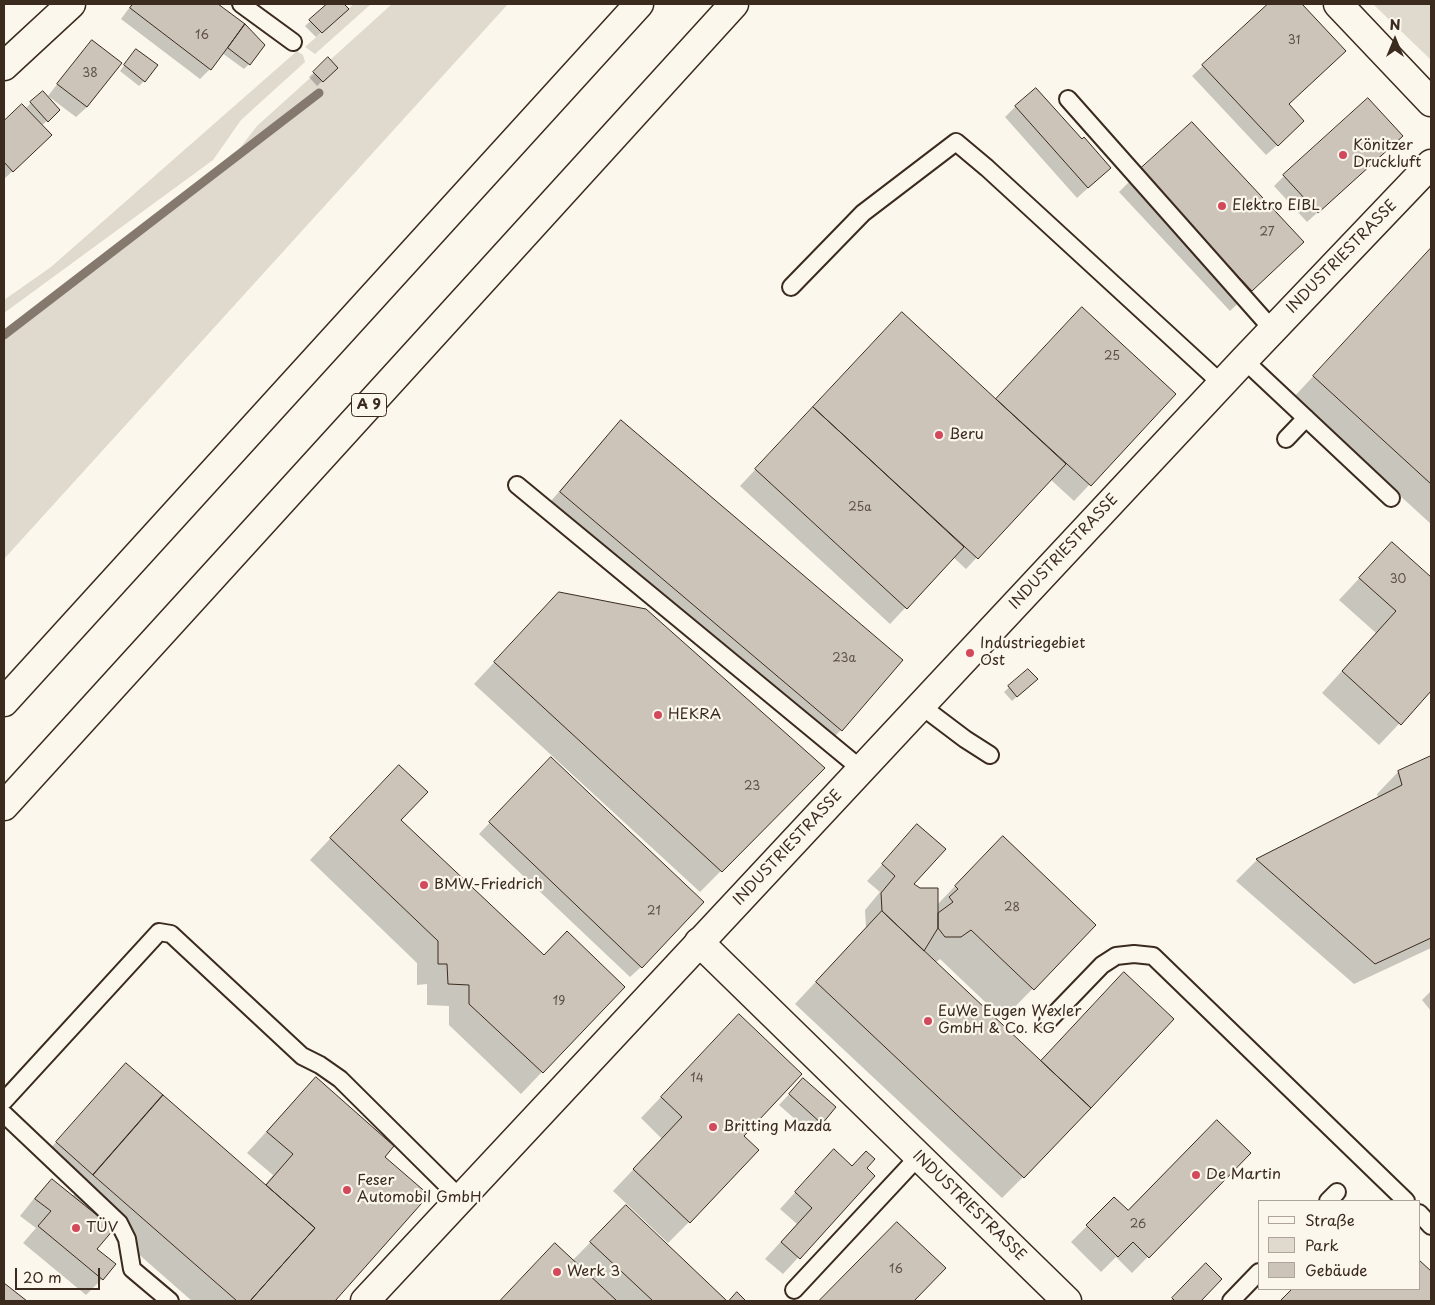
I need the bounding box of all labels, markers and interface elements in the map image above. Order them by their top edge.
text: N [1389,14,1401,35]
north arrow [1370,15,1420,65]
house number: 16 [195,29,209,43]
house number: 31 [1288,34,1300,48]
house number: 38 [82,67,98,81]
place label: Könitzer Druckluft [1353,137,1421,172]
marker: Könitzer Druckluft [1337,149,1349,161]
place label: Elektro EIBL [1232,197,1320,215]
street label: INDUSTRIESTRASSE [1283,197,1401,317]
marker: Elektro EIBL [1216,200,1228,212]
house number: 27 [1260,226,1274,240]
house number: 25 [1104,350,1120,364]
road number: A 9 [352,394,386,416]
place label: Beru [949,426,984,444]
marker: Beru [933,429,945,441]
street label: INDUSTRIESTRASSE [1006,491,1122,613]
house number: 25a [848,501,872,515]
house number: 30 [1390,573,1406,587]
place label: Industriegebiet Ost [980,635,1085,670]
marker: Industriegebiet Ost [964,647,976,659]
house number: 23a [832,652,856,666]
place label: HEKRA [668,706,721,724]
marker: HEKRA [652,709,664,721]
house number: 23 [744,780,760,794]
street label: INDUSTRIESTRASSE [730,787,846,909]
place label: BMW-Friedrich [434,876,543,894]
marker: BMW-Friedrich [418,879,430,891]
house number: 28 [1004,901,1020,915]
house number: 21 [647,905,661,919]
house number: 19 [553,995,565,1009]
place label: EuWe Eugen Wexler GmbH & Co. KG [938,1003,1081,1038]
marker: EuWe Eugen Wexler GmbH & Co. KG [922,1015,934,1027]
house number: 14 [690,1072,704,1086]
place label: Britting Mazda [723,1118,832,1136]
marker: Britting Mazda [707,1121,719,1133]
street label: INDUSTRIESTRASSE [909,1147,1029,1265]
place label: De Martin [1206,1166,1281,1184]
marker: De Martin [1190,1169,1202,1181]
place label: Feser Automobil GmbH [357,1172,482,1207]
marker: Feser Automobil GmbH [341,1184,353,1196]
legend [1258,1200,1420,1290]
text: Straße [1305,1208,1355,1231]
house number: 26 [1130,1218,1146,1232]
place label: TÜV [86,1219,118,1237]
marker: TÜV [70,1222,82,1234]
text: Park [1305,1233,1339,1256]
scale bar [18,1258,102,1290]
text: Gebäude [1305,1258,1367,1281]
place label: Werk 3 [567,1263,620,1281]
house number: 16 [889,1263,903,1277]
text: 20 m [23,1265,62,1288]
marker: Werk 3 [551,1266,563,1278]

